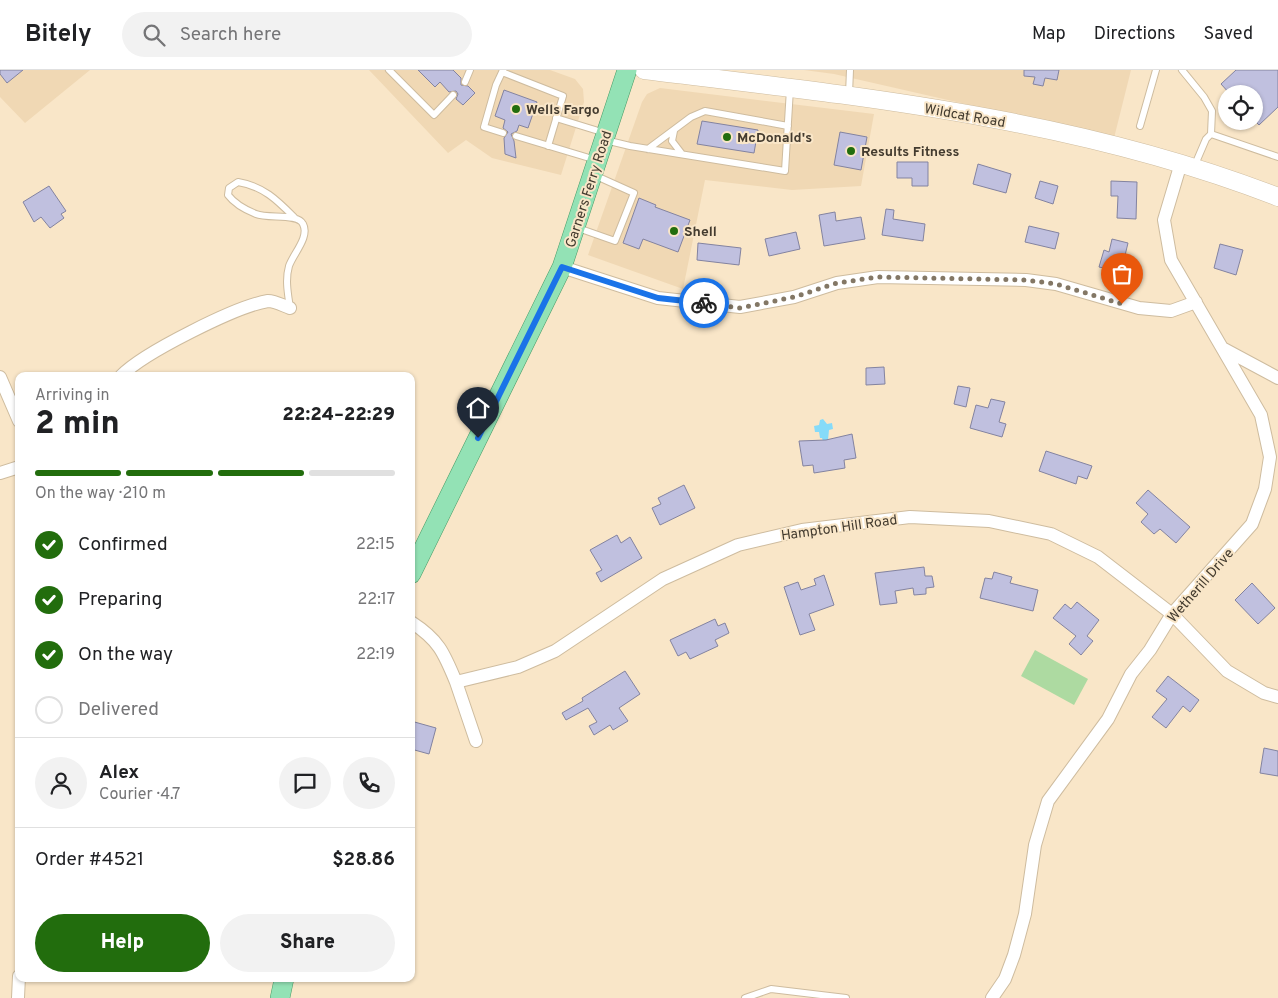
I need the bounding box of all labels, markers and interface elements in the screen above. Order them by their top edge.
search box [122,12,472,57]
text: Bitely [25,20,92,50]
icon: search [140,21,168,49]
text: Search here [180,23,281,47]
text: Map [1032,23,1066,46]
text: Directions [1094,23,1176,46]
text: Saved [1204,23,1253,46]
map controls [1218,85,1263,130]
button: locate [1218,85,1263,130]
street label: Wildcat Road [923,101,1007,132]
place label: Wells Fargo [526,102,600,119]
marker: Wells Fargo [510,103,522,115]
street label: Garners Ferry Road [562,129,616,250]
place label: McDonald's [737,130,812,147]
marker: McDonald's [721,131,733,143]
place label: Results Fitness [861,144,960,161]
marker: Results Fitness [845,145,857,157]
place label: Shell [684,224,717,241]
marker: Shell [668,225,680,237]
pin [1101,253,1143,304]
icon: bag [1108,260,1136,288]
courier [679,278,729,328]
icon: bike [690,289,718,317]
text: Arriving in [35,386,110,406]
pin [457,387,499,438]
icon: home [464,394,492,422]
text: 22:24–22:29 [282,403,395,427]
text: 2 min [35,405,120,445]
text: On the way · 210 m [35,484,166,504]
street label: Hampton Hill Road [780,512,898,545]
icon: check [35,531,63,559]
text: Confirmed [78,533,168,557]
text: 22:15 [356,535,395,555]
street label: Wetherill Drive [1164,546,1238,626]
icon: check [35,586,63,614]
text: Preparing [78,588,162,612]
text: 22:17 [358,590,395,610]
icon: check [35,641,63,669]
text: On the way [78,643,173,667]
text: 22:19 [356,645,395,665]
text: Delivered [78,698,159,722]
button: person [35,757,87,809]
button: chat [279,757,331,809]
button: phone [343,757,395,809]
text: Alex [99,761,139,785]
text: Courier · 4.7 [99,785,180,805]
text: Order #4521 [35,848,144,872]
text: $28.86 [332,848,395,872]
button: Help [35,914,210,972]
button: Share [220,914,395,972]

